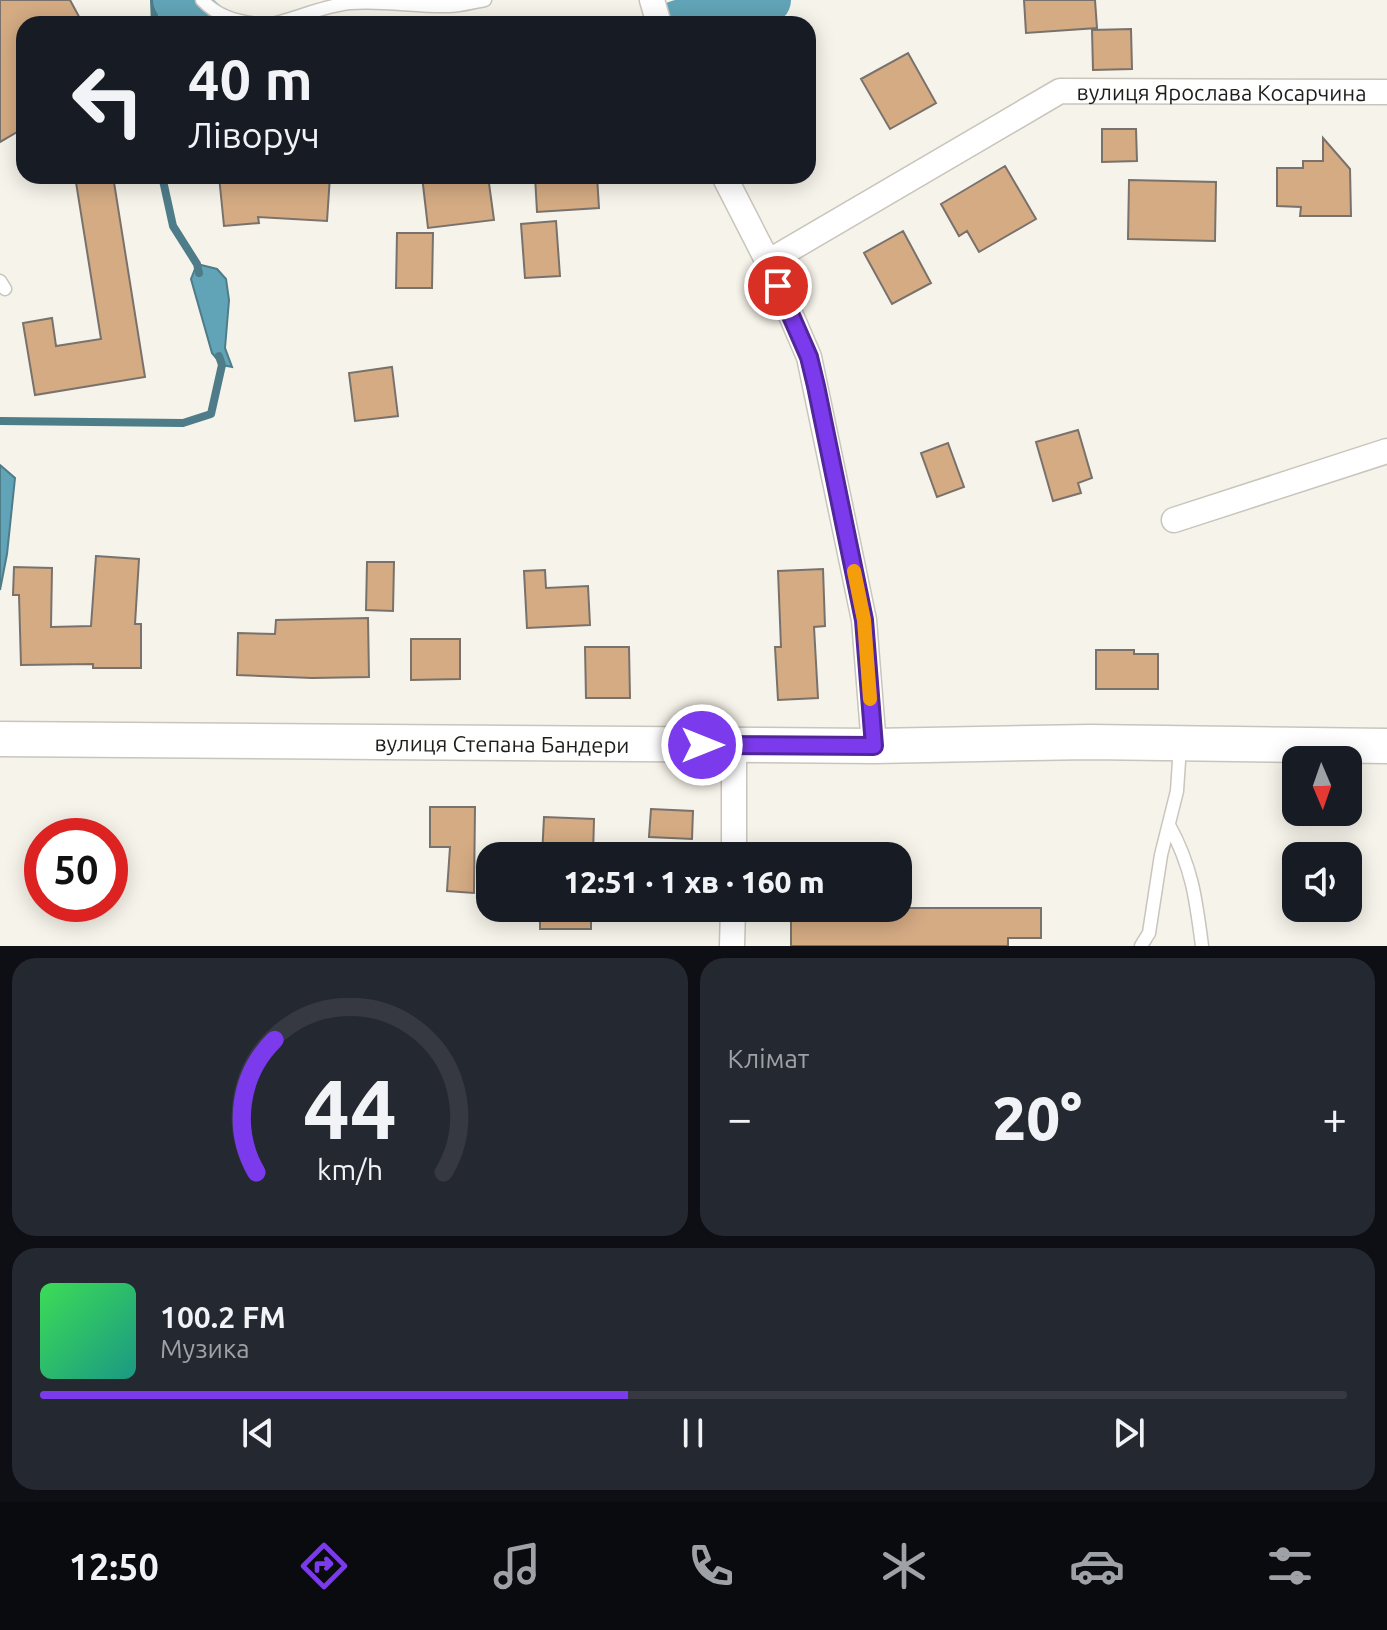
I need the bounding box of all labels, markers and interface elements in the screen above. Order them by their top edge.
icon: left [56,48,160,152]
text: 40 m [188,48,313,111]
street label: вулиця Ярослава Косарчина [1077,79,1367,104]
text: Ліворуч [188,114,320,155]
pin [744,252,812,320]
icon: arrive [756,264,800,308]
position arrow [660,703,744,787]
street label: вулиця Степана Бандери [374,730,630,757]
north arrow [1282,746,1362,826]
map controls [1282,746,1362,922]
speed limit sign: 50 [24,818,128,922]
button: sound [1282,842,1362,922]
text: 12:51 · 1 хв · 160 m [563,865,825,899]
text: Клімат [728,1044,809,1073]
text: 44 [303,1061,397,1155]
text: 20° [993,1084,1082,1151]
text: − [728,1093,752,1142]
text: + [1322,1093,1347,1142]
text: km/h [317,1153,383,1185]
text: 100.2 FM [160,1300,286,1334]
text: Музика [160,1334,250,1363]
icon: previous [236,1411,280,1455]
icon: pause [671,1411,715,1455]
icon: next [1107,1411,1151,1455]
icon: directions [296,1538,352,1594]
icon: music [489,1538,545,1594]
icon: phone [683,1538,739,1594]
icon: climate [876,1538,932,1594]
icon: car [1069,1538,1125,1594]
icon: filters [1262,1538,1318,1594]
text: 12:50 [69,1546,159,1587]

